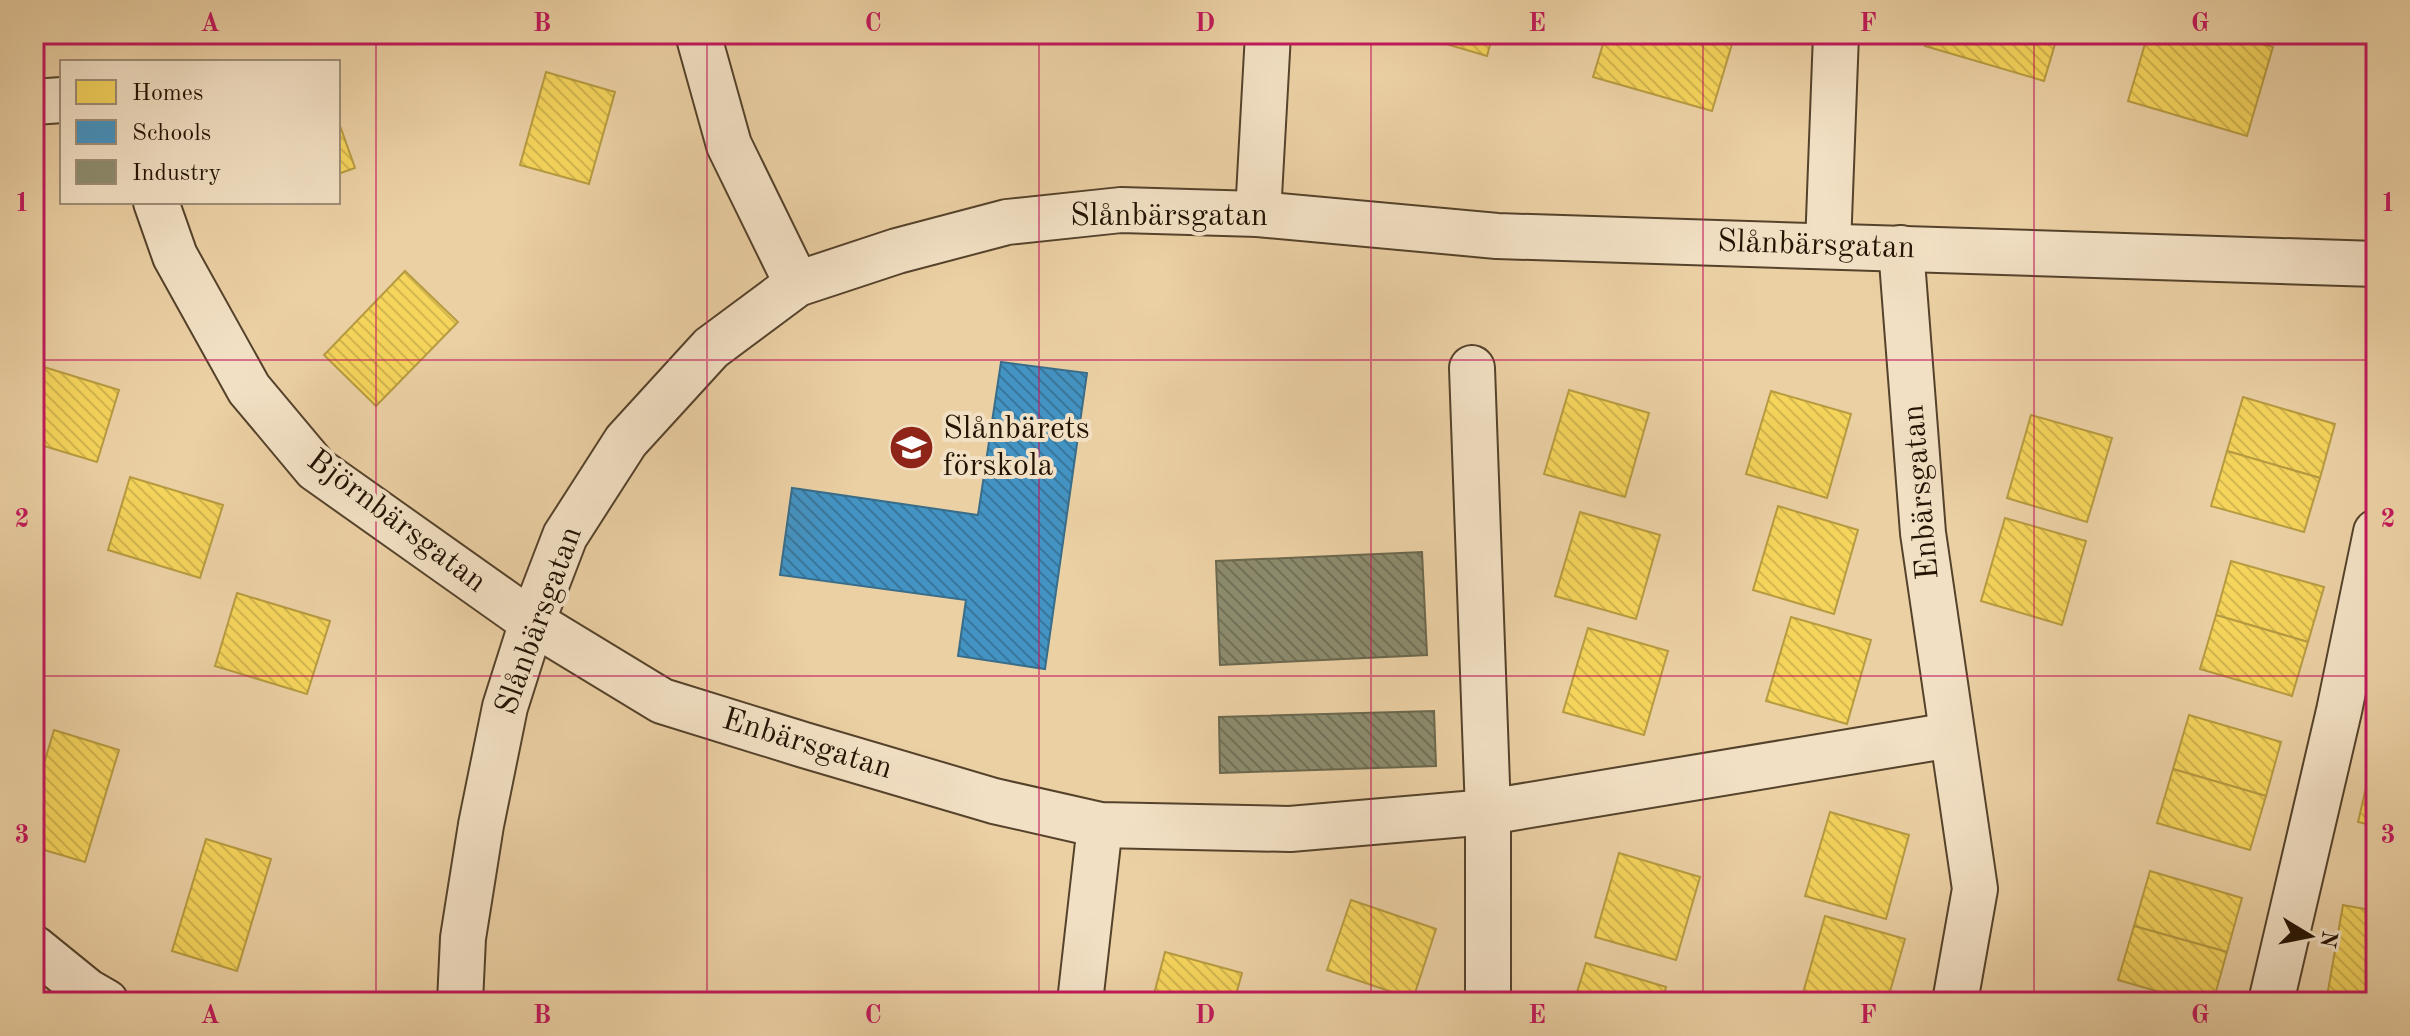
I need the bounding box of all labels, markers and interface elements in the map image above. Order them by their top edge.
text: A [200,11,220,37]
text: B [533,11,551,37]
text: C [864,11,882,37]
text: D [1195,11,1215,37]
text: E [1528,11,1546,37]
text: F [1859,11,1877,37]
text: G [2191,11,2209,37]
legend [60,60,340,204]
text: Homes [132,82,203,106]
text: Schools [132,122,211,146]
text: Industry [132,162,221,186]
text: 1 [14,191,30,217]
text: 1 [2380,191,2396,217]
street label: Slånbärsgatan [1070,201,1268,233]
street label: Slånbärsgatan [1716,227,1916,265]
street label: Enbärsgatan [1898,403,1946,581]
place label: Slånbärets förskola [943,414,1090,483]
school or university icon: Slånbärets förskola [888,424,936,472]
street label: Björnbärsgatan [300,444,492,600]
text: 2 [14,507,30,533]
text: 2 [2380,507,2396,533]
street label: Slånbärsgatan [491,522,589,720]
street label: Enbärsgatan [718,704,896,786]
text: 3 [14,823,30,849]
text: 3 [2380,823,2396,849]
north arrow [2270,896,2350,976]
text: N [2315,929,2340,949]
text: A [200,1003,220,1029]
text: B [533,1003,551,1029]
text: C [864,1003,882,1029]
text: D [1195,1003,1215,1029]
text: E [1528,1003,1546,1029]
text: F [1859,1003,1877,1029]
text: G [2191,1003,2209,1029]

